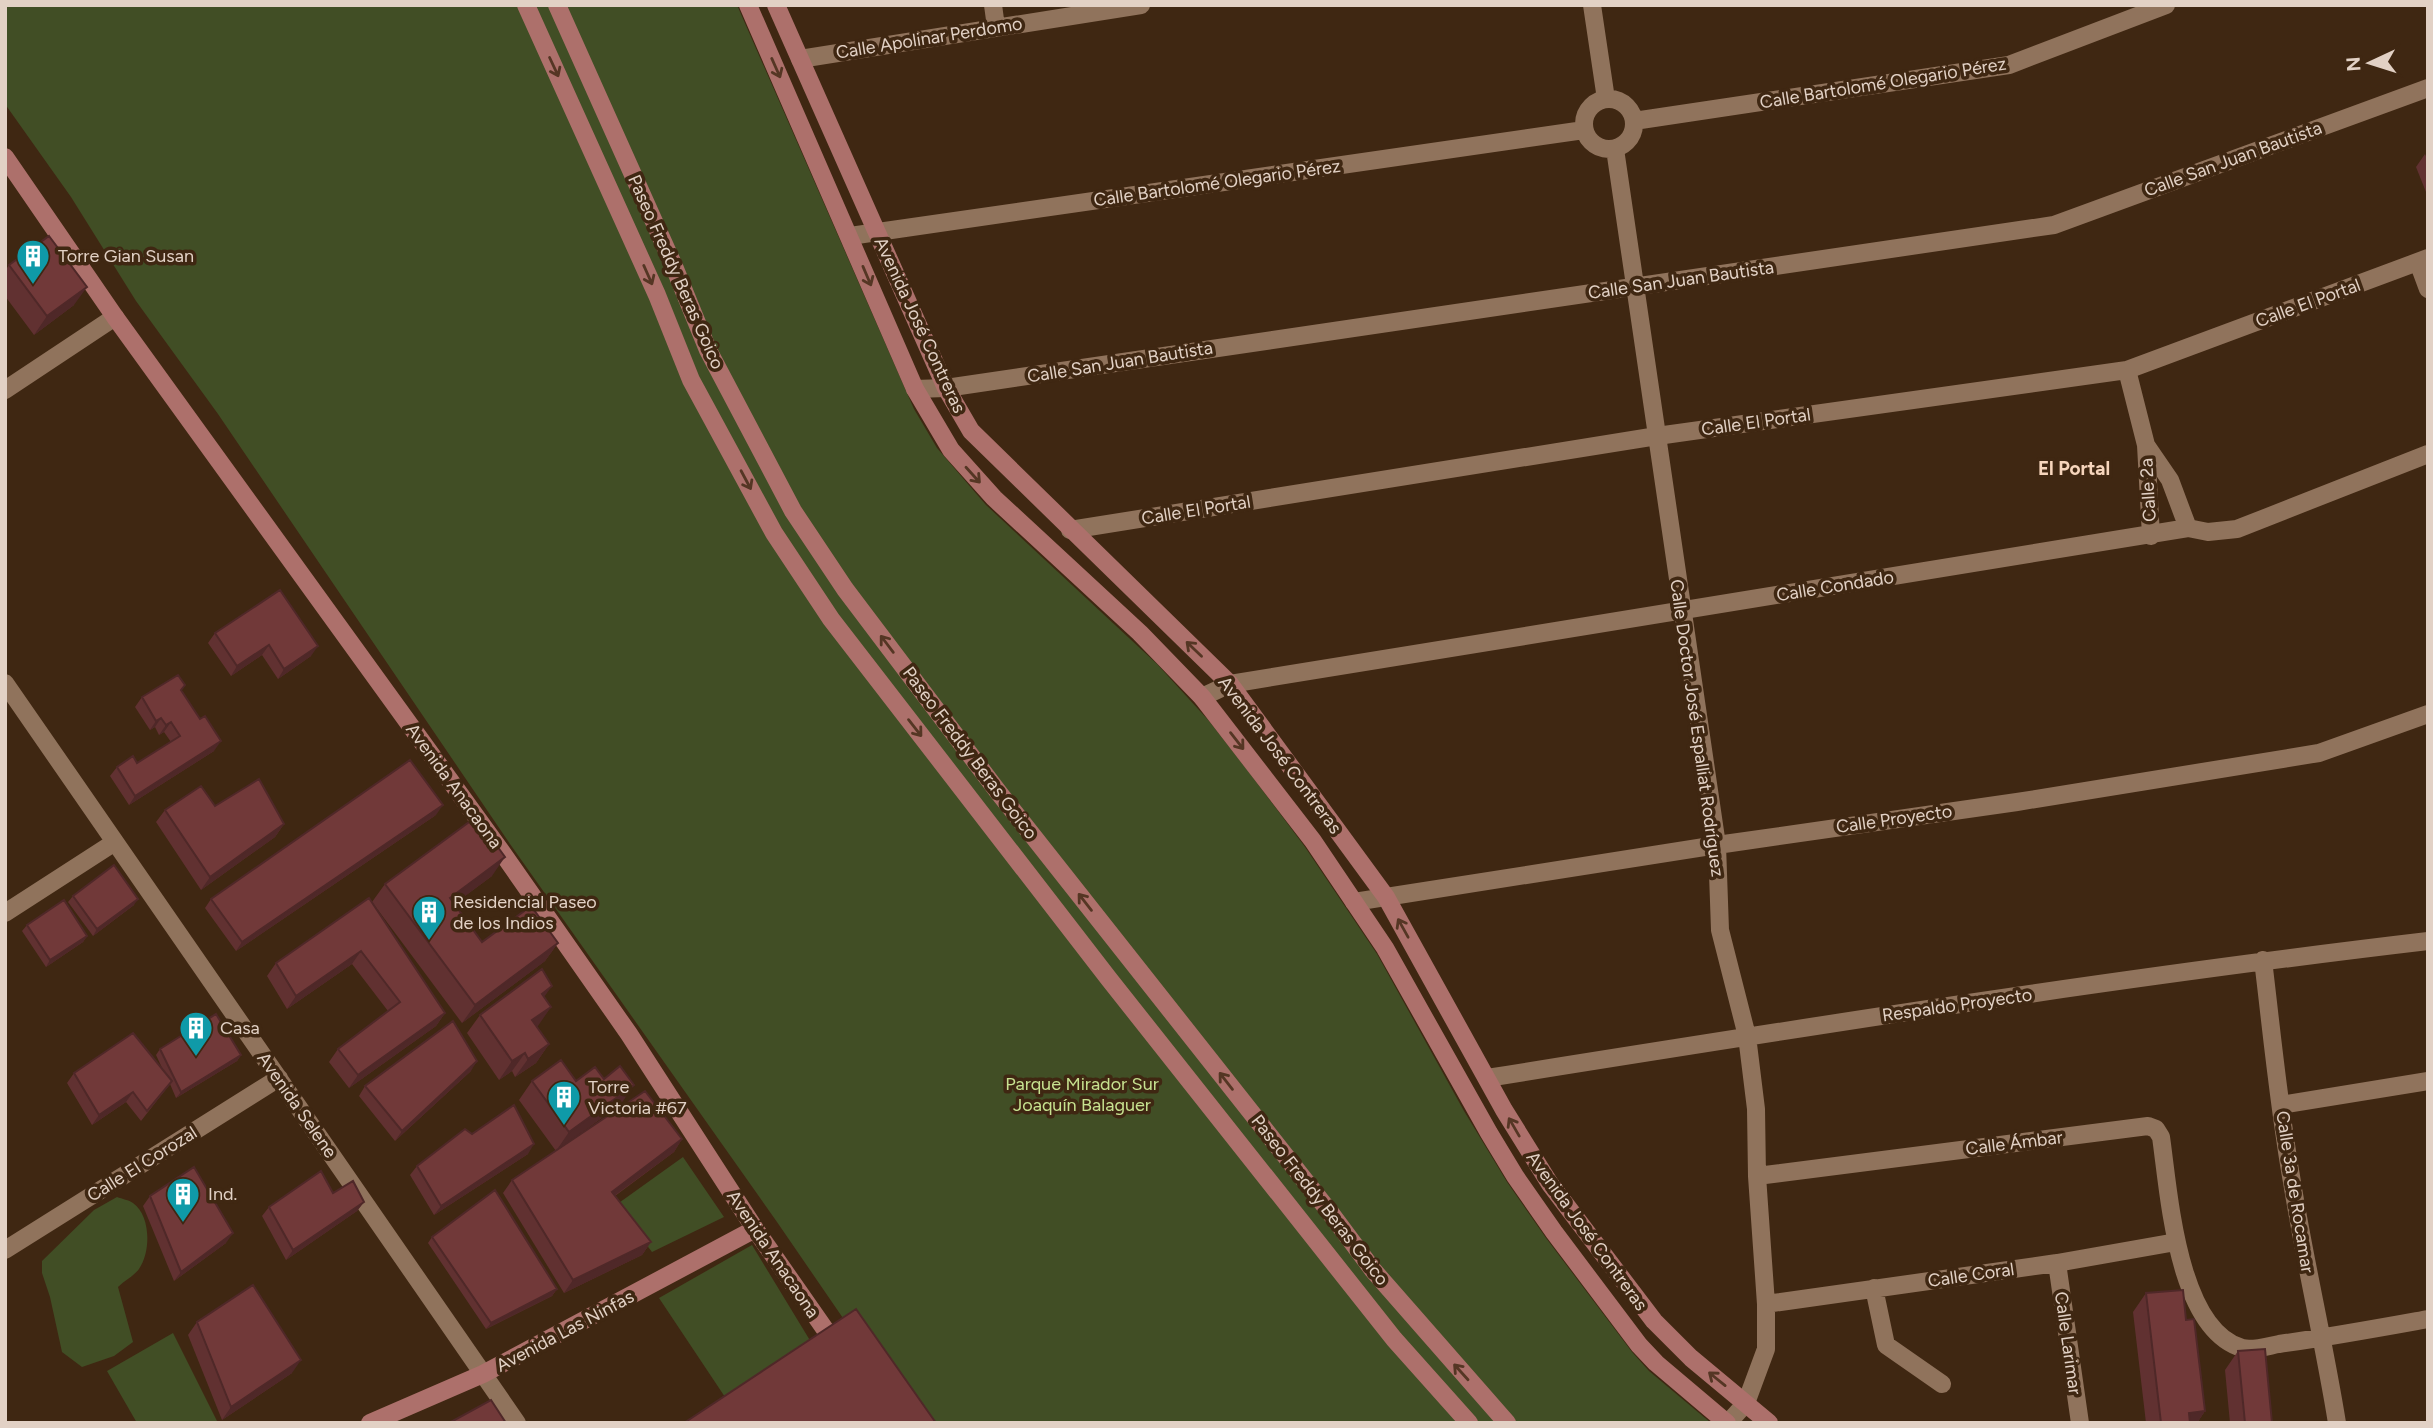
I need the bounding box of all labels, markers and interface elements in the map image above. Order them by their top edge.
street label: Calle Apolinar Perdomo [834,12,1024,64]
north arrow [2335,28,2405,98]
street label: Calle Bartolomé Olegario Pérez [1758,53,2008,113]
one-way arrow [548,56,562,77]
text: N [2342,56,2366,72]
one-way arrow [770,57,783,78]
street label: Calle San Juan Bautista [2141,117,2325,201]
street label: Calle Bartolomé Olegario Pérez [1092,155,1342,211]
street label: Paseo Freddy Beras Goico [623,171,729,373]
street label: Avenida José Contreras [870,234,970,416]
building icon: Torre Gian Susan [14,237,52,286]
place label: Torre Gian Susan [58,245,194,267]
street label: Calle San Juan Bautista [1587,256,1775,304]
one-way arrow [642,264,655,285]
one-way arrow [861,265,874,286]
street label: Calle El Portal [2253,274,2363,332]
street label: Calle San Juan Bautista [1026,336,1214,388]
street label: Calle El Portal [1700,403,1812,441]
district label: El Portal [2038,457,2110,480]
street label: Calle 2a [2135,458,2161,522]
one-way arrow [965,466,981,484]
one-way arrow [739,469,753,489]
street label: Calle El Portal [1140,491,1252,529]
street label: Calle Condado [1775,566,1895,606]
street label: Calle Doctor José Espalliat Rodríguez [1665,578,1729,878]
one-way arrow [880,635,894,654]
one-way arrow [1186,640,1203,657]
street label: Paseo Freddy Beras Goico [898,662,1042,844]
street label: Avenida José Contreras [1214,672,1346,838]
one-way arrow [907,718,922,737]
street label: Avenida Anacaona [401,719,507,853]
one-way arrow [1229,731,1244,749]
street label: Calle Proyecto [1835,800,1953,838]
place label: Residencial Paseo de los Indios [453,891,597,934]
building icon: Residencial Paseo de los Indios [410,893,448,942]
one-way arrow [1078,894,1093,912]
one-way arrow [1396,918,1409,939]
street label: Respaldo Proyecto [1881,984,2033,1026]
building icon: Casa [177,1009,215,1058]
place label: Casa [220,1017,260,1039]
street label: Avenida Selene [252,1048,342,1162]
one-way arrow [1219,1072,1234,1090]
park label: Parque Mirador Sur Joaquín Balaguer [1005,1073,1159,1116]
place label: Torre Victoria #67 [588,1076,687,1119]
building icon: Torre Victoria #67 [545,1078,583,1127]
street label: Calle 3a de Rocamar [2271,1109,2319,1275]
street label: Paseo Freddy Beras Goico [1247,1110,1393,1290]
one-way arrow [1507,1117,1521,1137]
street label: Calle El Corozal [83,1121,201,1207]
street label: Calle Ámbar [1964,1126,2064,1160]
street label: Avenida José Contreras [1522,1147,1652,1315]
building icon: Ind. [164,1175,202,1224]
place label: Ind. [208,1183,237,1205]
street label: Avenida Anacaona [722,1186,824,1322]
street label: Calle Coral [1926,1258,2016,1292]
street label: Avenida Las Ninfas [492,1285,638,1377]
street label: Calle Larimar [2050,1290,2086,1396]
one-way arrow [1453,1364,1470,1381]
one-way arrow [1708,1372,1726,1387]

